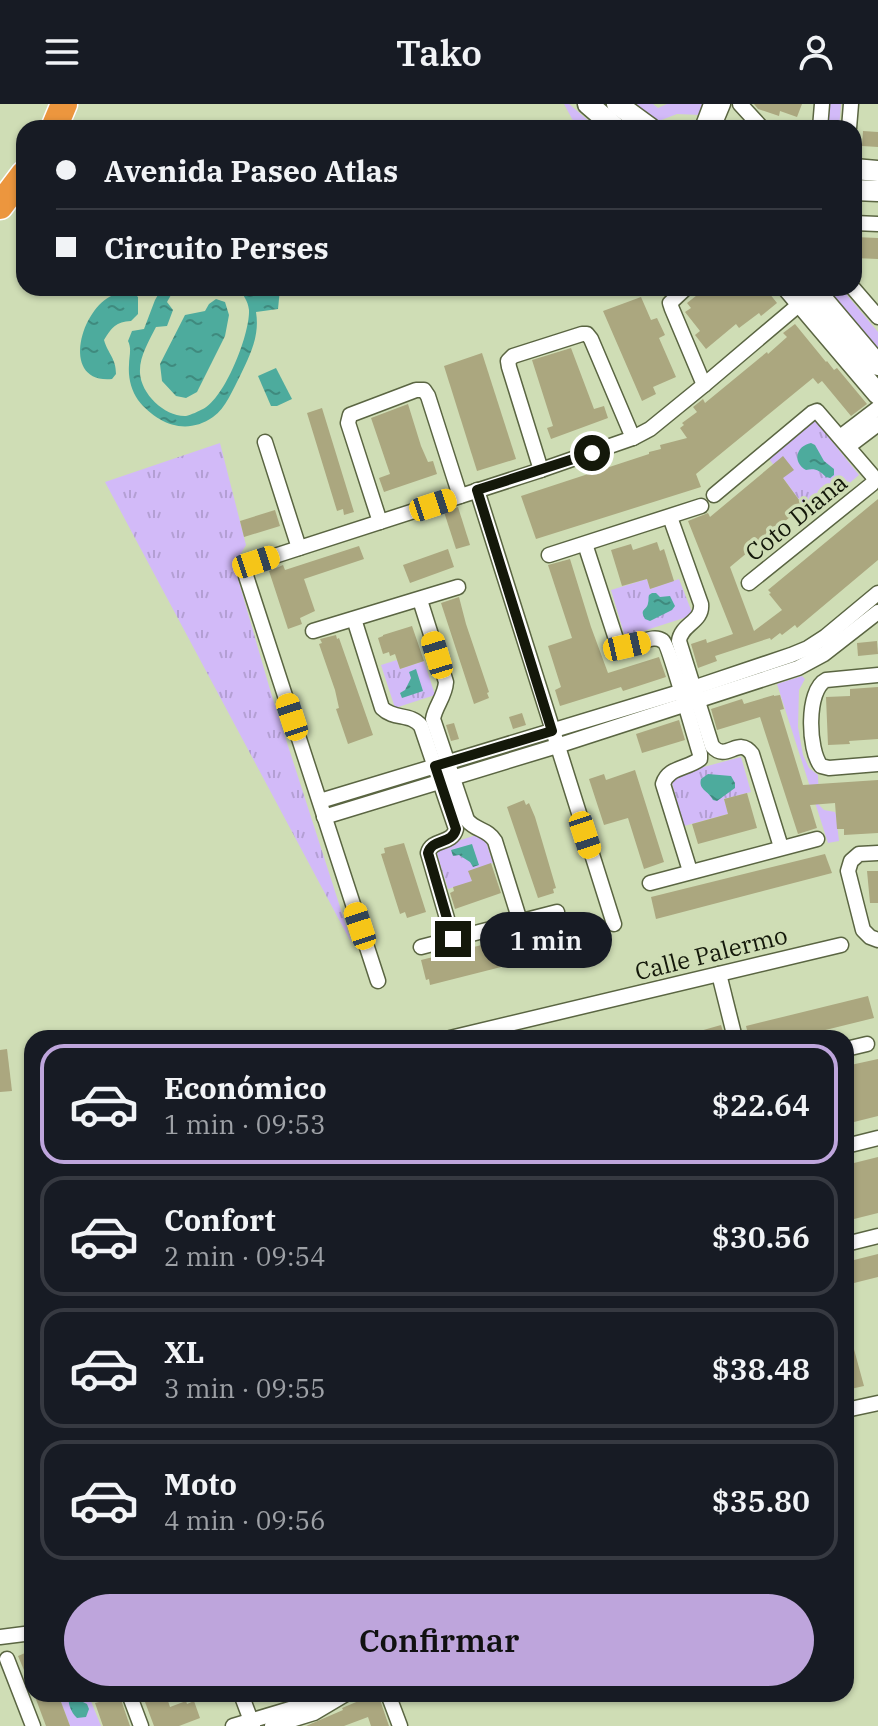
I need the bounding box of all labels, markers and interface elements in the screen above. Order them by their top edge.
text: Tako [396,29,482,76]
icon: menu [40,30,84,74]
icon: person [794,30,838,74]
text: Avenida Paseo Atlas [104,151,398,190]
text: Circuito Perses [104,228,329,267]
route start [574,435,610,471]
street label: Coto Diana [738,466,854,568]
car [406,486,460,524]
car [229,543,283,581]
car [419,629,455,681]
car [601,629,653,663]
car [273,690,311,744]
car [566,808,604,862]
car [341,899,379,953]
callout: 1 min [481,911,613,967]
street label: Calle Palermo [631,919,791,987]
route end [435,921,471,957]
text: 1 min [510,923,582,957]
icon: car [68,1068,140,1140]
text: Económico [164,1068,327,1107]
text: $22.64 [712,1085,810,1124]
text: 1 min · 09:53 [164,1107,326,1141]
icon: car [68,1200,140,1272]
text: Confort [164,1200,276,1239]
text: $30.56 [712,1217,810,1256]
text: 2 min · 09:54 [164,1239,326,1273]
icon: car [68,1332,140,1404]
text: XL [164,1332,204,1371]
text: $38.48 [712,1349,810,1388]
text: 3 min · 09:55 [164,1371,326,1405]
icon: car [68,1464,140,1536]
text: Moto [164,1464,237,1503]
text: $35.80 [712,1481,810,1520]
text: 4 min · 09:56 [164,1503,326,1537]
button: Confirmar [64,1594,814,1686]

